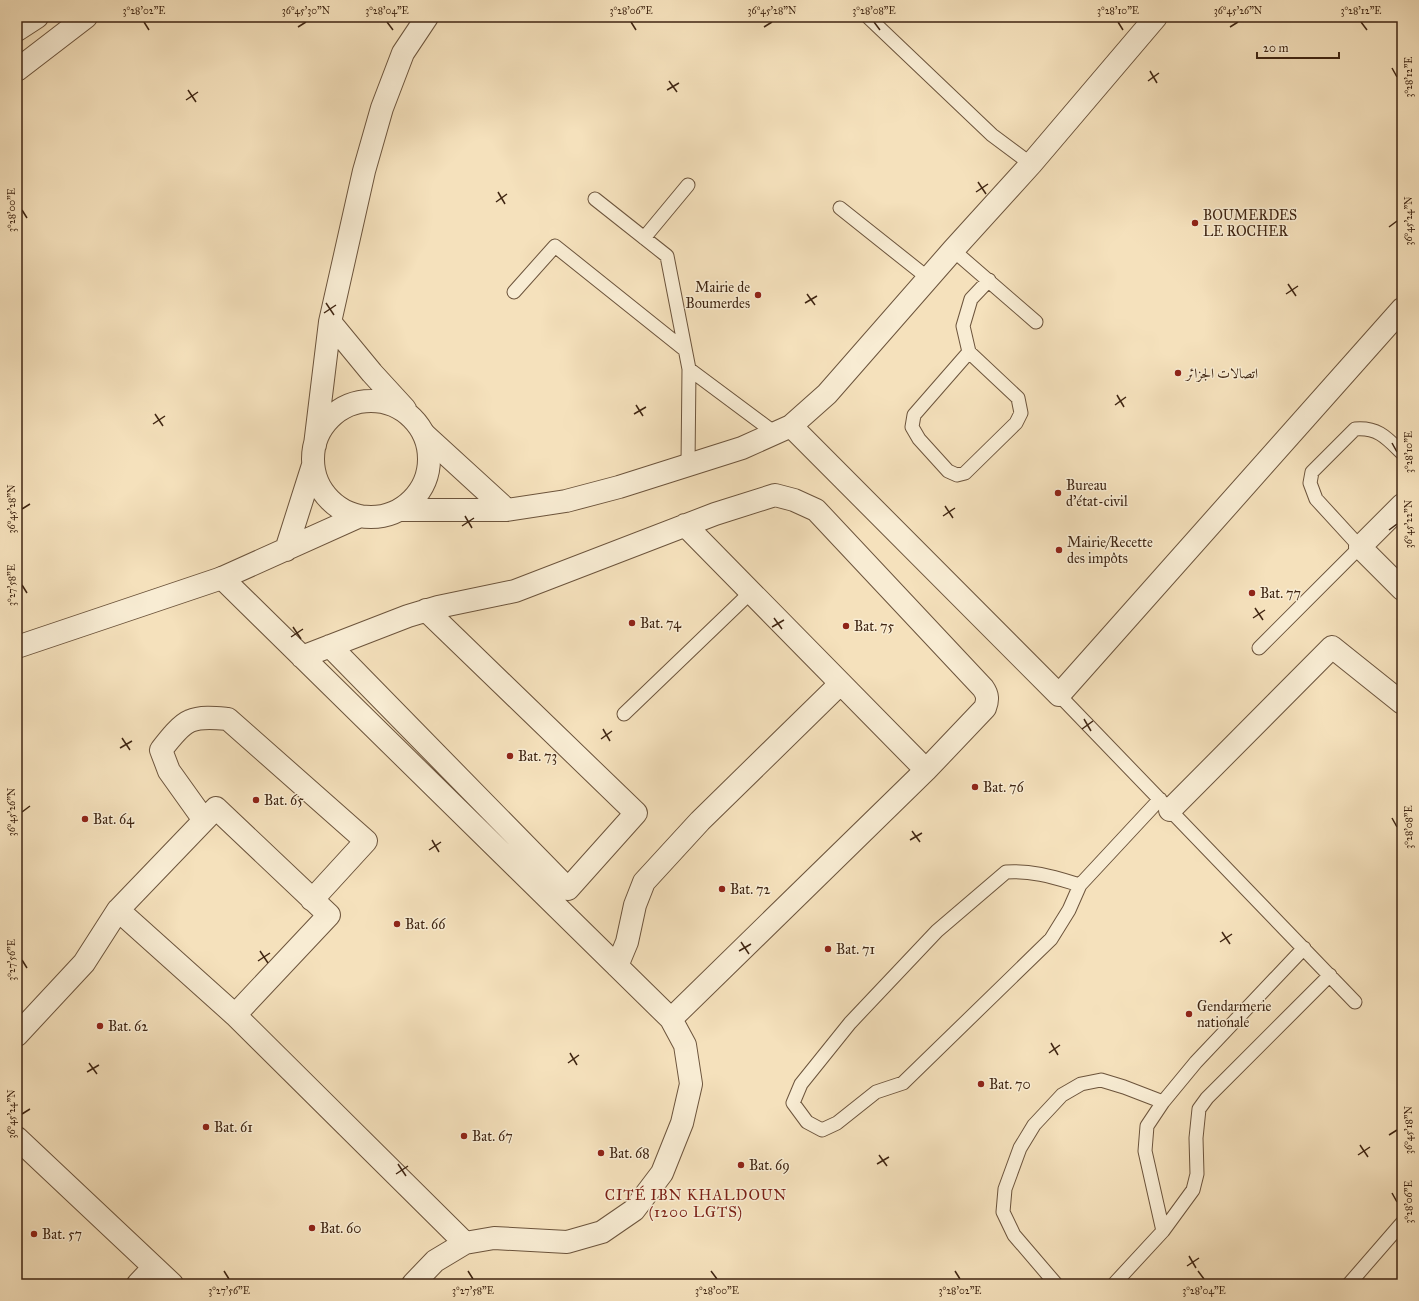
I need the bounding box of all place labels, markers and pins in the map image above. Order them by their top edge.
place label: BOUMERDES LE ROCHER [1203,207,1297,240]
marker: BOUMERDES LE ROCHER [1190,218,1200,228]
place label: Mairie de Boumerdes [685,279,750,312]
marker: Mairie de Boumerdes [753,290,763,300]
place label: اتصالات الجزائر [1184,365,1258,382]
marker: اتصالات الجزائر [1173,368,1183,378]
place label: Bureau d'état-civil [1066,477,1128,510]
marker: Bureau d'état-civil [1053,488,1063,498]
place label: Mairie/Recette des impôts [1067,534,1153,567]
marker: Mairie/Recette des impôts [1054,545,1064,555]
place label: Bat. 77 [1260,585,1301,602]
marker: Bat. 77 [1247,588,1257,598]
place label: Bat. 74 [640,615,682,632]
marker: Bat. 74 [627,618,637,628]
place label: Bat. 75 [854,618,895,635]
marker: Bat. 75 [841,621,851,631]
place label: Bat. 73 [518,748,557,765]
marker: Bat. 73 [505,751,515,761]
place label: Bat. 76 [983,779,1024,796]
marker: Bat. 76 [970,782,980,792]
place label: Bat. 65 [264,792,304,809]
marker: Bat. 65 [251,795,261,805]
place label: Bat. 64 [93,811,135,828]
marker: Bat. 64 [80,814,90,824]
place label: Bat. 72 [730,881,771,898]
marker: Bat. 72 [717,884,727,894]
place label: Bat. 66 [405,916,446,933]
marker: Bat. 66 [392,919,402,929]
place label: Bat. 71 [836,941,876,958]
marker: Bat. 71 [823,944,833,954]
place label: Gendarmerie nationale [1197,998,1271,1031]
marker: Gendarmerie nationale [1184,1009,1194,1019]
place label: Bat. 62 [108,1018,148,1035]
marker: Bat. 62 [95,1021,105,1031]
place label: Bat. 70 [989,1076,1031,1093]
marker: Bat. 70 [976,1079,986,1089]
place label: Bat. 61 [214,1119,253,1136]
marker: Bat. 61 [201,1122,211,1132]
place label: Bat. 67 [472,1128,513,1145]
marker: Bat. 67 [459,1131,469,1141]
place label: Bat. 68 [609,1145,650,1162]
marker: Bat. 68 [596,1148,606,1158]
place label: Bat. 69 [749,1157,790,1174]
marker: Bat. 69 [736,1160,746,1170]
place label: Bat. 60 [320,1220,361,1237]
marker: Bat. 60 [307,1223,317,1233]
place label: Bat. 57 [42,1226,82,1243]
marker: Bat. 57 [29,1229,39,1239]

